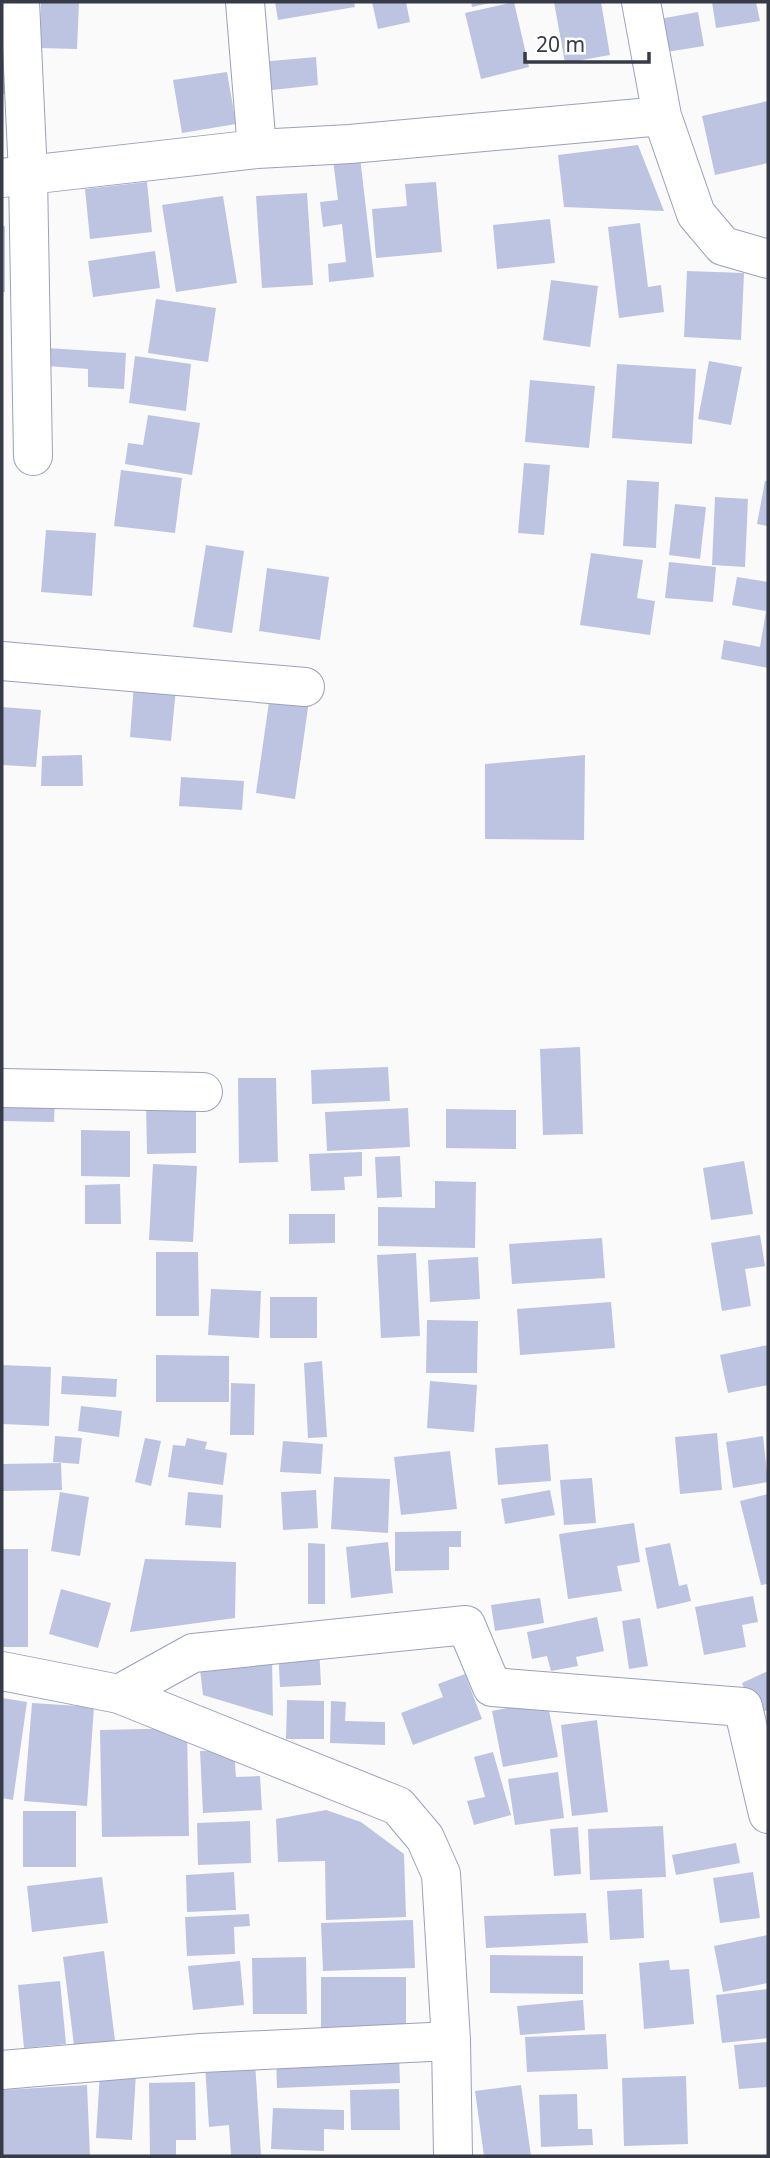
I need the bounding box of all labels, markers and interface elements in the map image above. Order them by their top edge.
scale bar [525,21,649,65]
text: 20 m [536,30,585,58]

